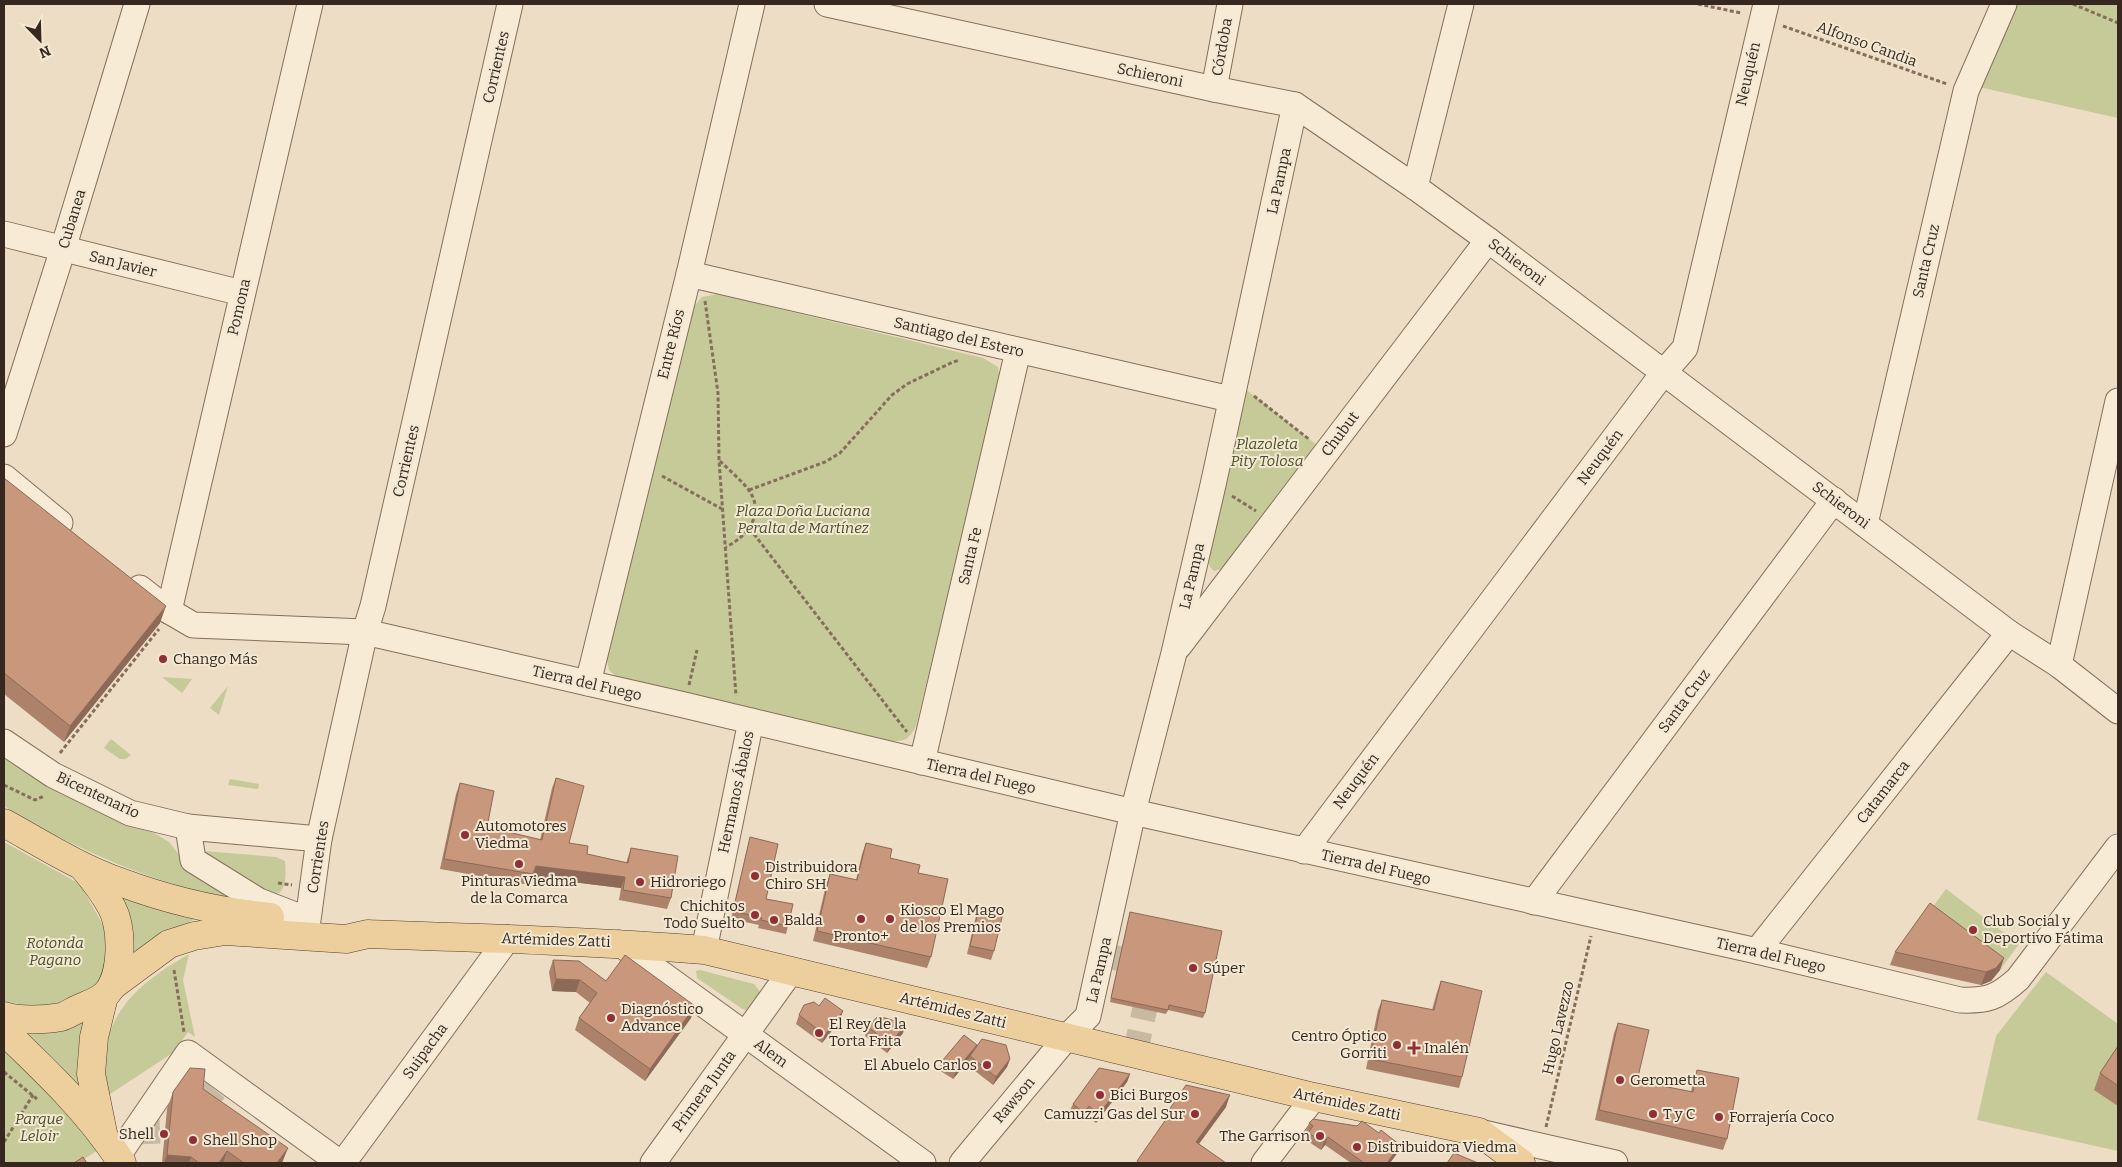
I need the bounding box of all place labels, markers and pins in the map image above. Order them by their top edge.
place label: Chango Más [173,650,258,668]
marker: Chango Más [157,653,169,665]
place label: Automotores Viedma [475,817,567,852]
marker: Automotores Viedma [459,829,471,841]
marker: Pinturas Viedma de la Comarca [513,858,525,870]
place label: Distribuidora Chiro SH [765,858,858,893]
marker: Distribuidora Chiro SH [749,870,761,882]
place label: Pinturas Viedma de la Comarca [461,872,577,907]
place label: Hidroriego [650,873,726,891]
marker: Hidroriego [634,876,646,888]
place label: Chichitos Todo Suelto [663,897,745,932]
place label: Kiosco El Mago de los Premios [900,901,1004,936]
marker: Chichitos Todo Suelto [749,909,761,921]
place label: Balda [784,911,823,929]
place label: Club Social y Deportivo Fátima [1983,912,2104,947]
marker: Pronto+ [855,913,867,925]
marker: Kiosco El Mago de los Premios [884,913,896,925]
marker: Balda [768,914,780,926]
marker: Club Social y Deportivo Fátima [1967,924,1979,936]
place label: Pronto+ [833,927,889,945]
place label: Súper [1203,959,1245,977]
marker: Súper [1187,962,1199,974]
place label: Diagnóstico Advance [621,1000,703,1035]
marker: Diagnóstico Advance [605,1012,617,1024]
place label: El Rey de la Torta Frita [829,1015,906,1050]
marker: El Rey de la Torta Frita [813,1027,825,1039]
place label: Centro Óptico Gorriti [1291,1027,1388,1062]
marker: Centro Óptico Gorriti [1391,1039,1403,1051]
place label: Inalén [1424,1039,1470,1057]
marker: Inalén [1408,1042,1420,1054]
place label: El Abuelo Carlos [864,1056,977,1074]
marker: El Abuelo Carlos [981,1059,993,1071]
place label: Gerometta [1630,1071,1706,1089]
marker: Gerometta [1614,1074,1626,1086]
place label: Bici Burgos [1110,1086,1188,1104]
marker: Bici Burgos [1094,1089,1106,1101]
place label: Camuzzi Gas del Sur [1044,1105,1185,1123]
place label: T y C [1663,1105,1695,1123]
marker: Camuzzi Gas del Sur [1189,1108,1201,1120]
marker: T y C [1647,1108,1659,1120]
place label: Forrajería Coco [1729,1108,1834,1126]
marker: Forrajería Coco [1713,1111,1725,1123]
place label: Shell [119,1125,154,1143]
place label: The Garrison [1219,1127,1310,1145]
marker: Shell [158,1128,170,1140]
marker: The Garrison [1314,1130,1326,1142]
place label: Shell Shop [203,1131,277,1149]
marker: Shell Shop [187,1134,199,1146]
place label: Distribuidora Viedma [1367,1138,1517,1156]
marker: Distribuidora Viedma [1351,1141,1363,1153]

